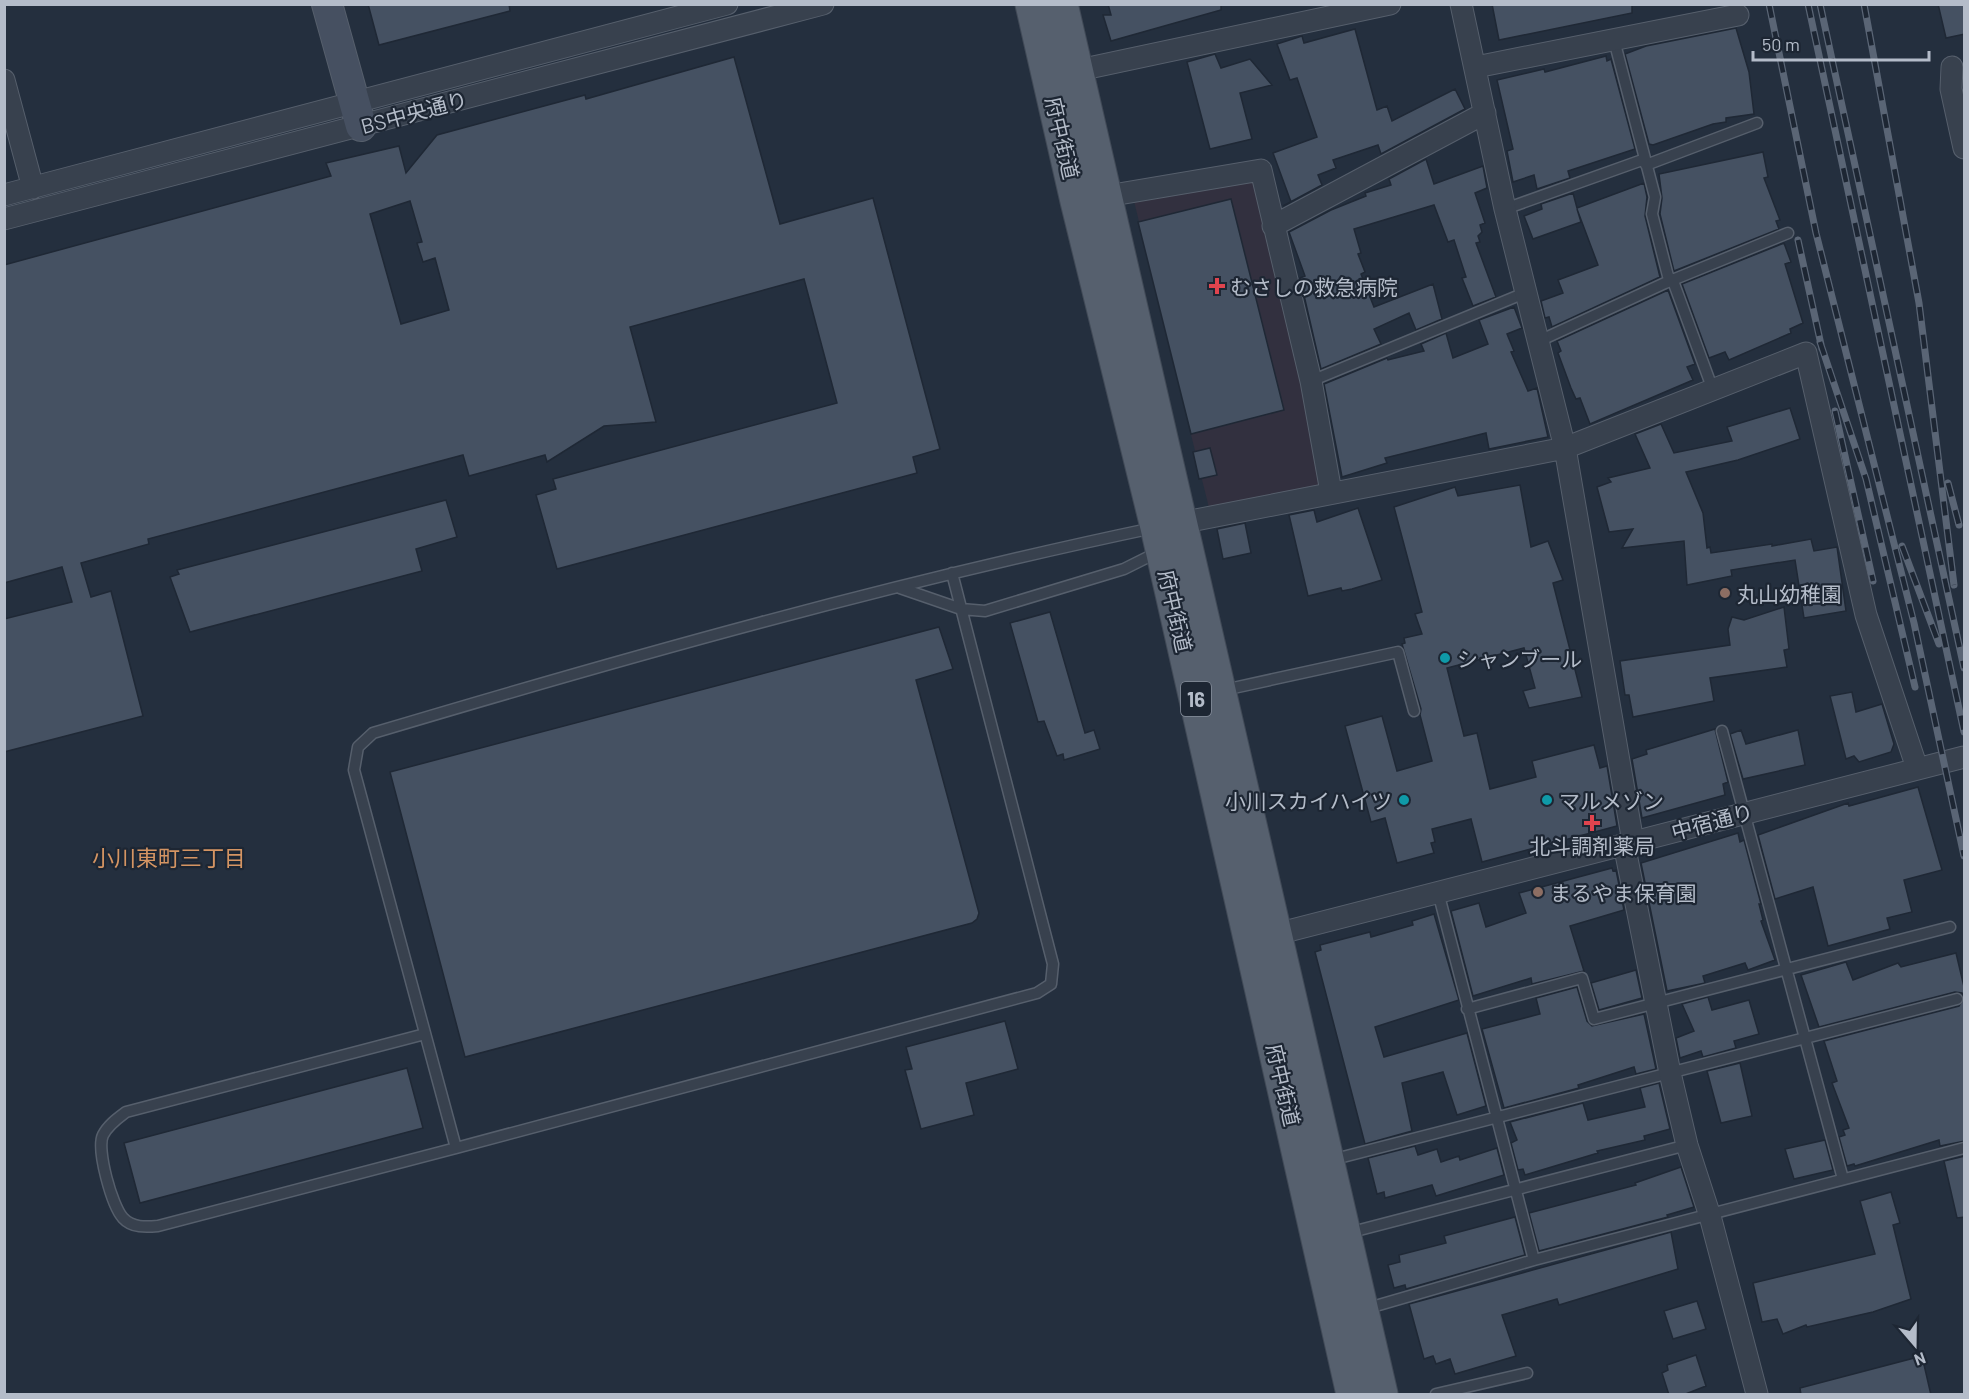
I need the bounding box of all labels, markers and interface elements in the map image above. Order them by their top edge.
scale bar [1753,24,1928,62]
text: 50 m [1762,33,1800,55]
street label: BS中央通り [358,86,470,138]
street label: 府中街道 [1041,94,1085,182]
place label: むさしの救急病院 [1230,274,1398,299]
marker: むさしの救急病院 [1208,277,1226,295]
street label: 府中街道 [1154,567,1198,655]
place label: 丸山幼稚園 [1737,581,1842,606]
marker: 丸山幼稚園 [1718,586,1732,600]
place label: シャンブール [1457,646,1582,671]
marker: シャンブール [1438,651,1452,665]
road number: 16 [1181,682,1211,716]
place label: 小川スカイハイツ [1225,788,1392,813]
place label: マルメゾン [1559,788,1664,813]
marker: 小川スカイハイツ [1397,793,1411,807]
marker: マルメゾン [1540,793,1554,807]
street label: 中宿通り [1668,798,1756,844]
marker: 北斗調剤薬局 [1585,816,1599,830]
place label: 北斗調剤薬局 [1529,833,1655,858]
district label: 小川東町三丁目 [92,844,246,870]
place label: まるやま保育園 [1550,880,1697,905]
marker: まるやま保育園 [1531,885,1545,899]
street label: 府中街道 [1262,1041,1306,1129]
north arrow [1885,1315,1945,1375]
text: N [1912,1349,1929,1370]

